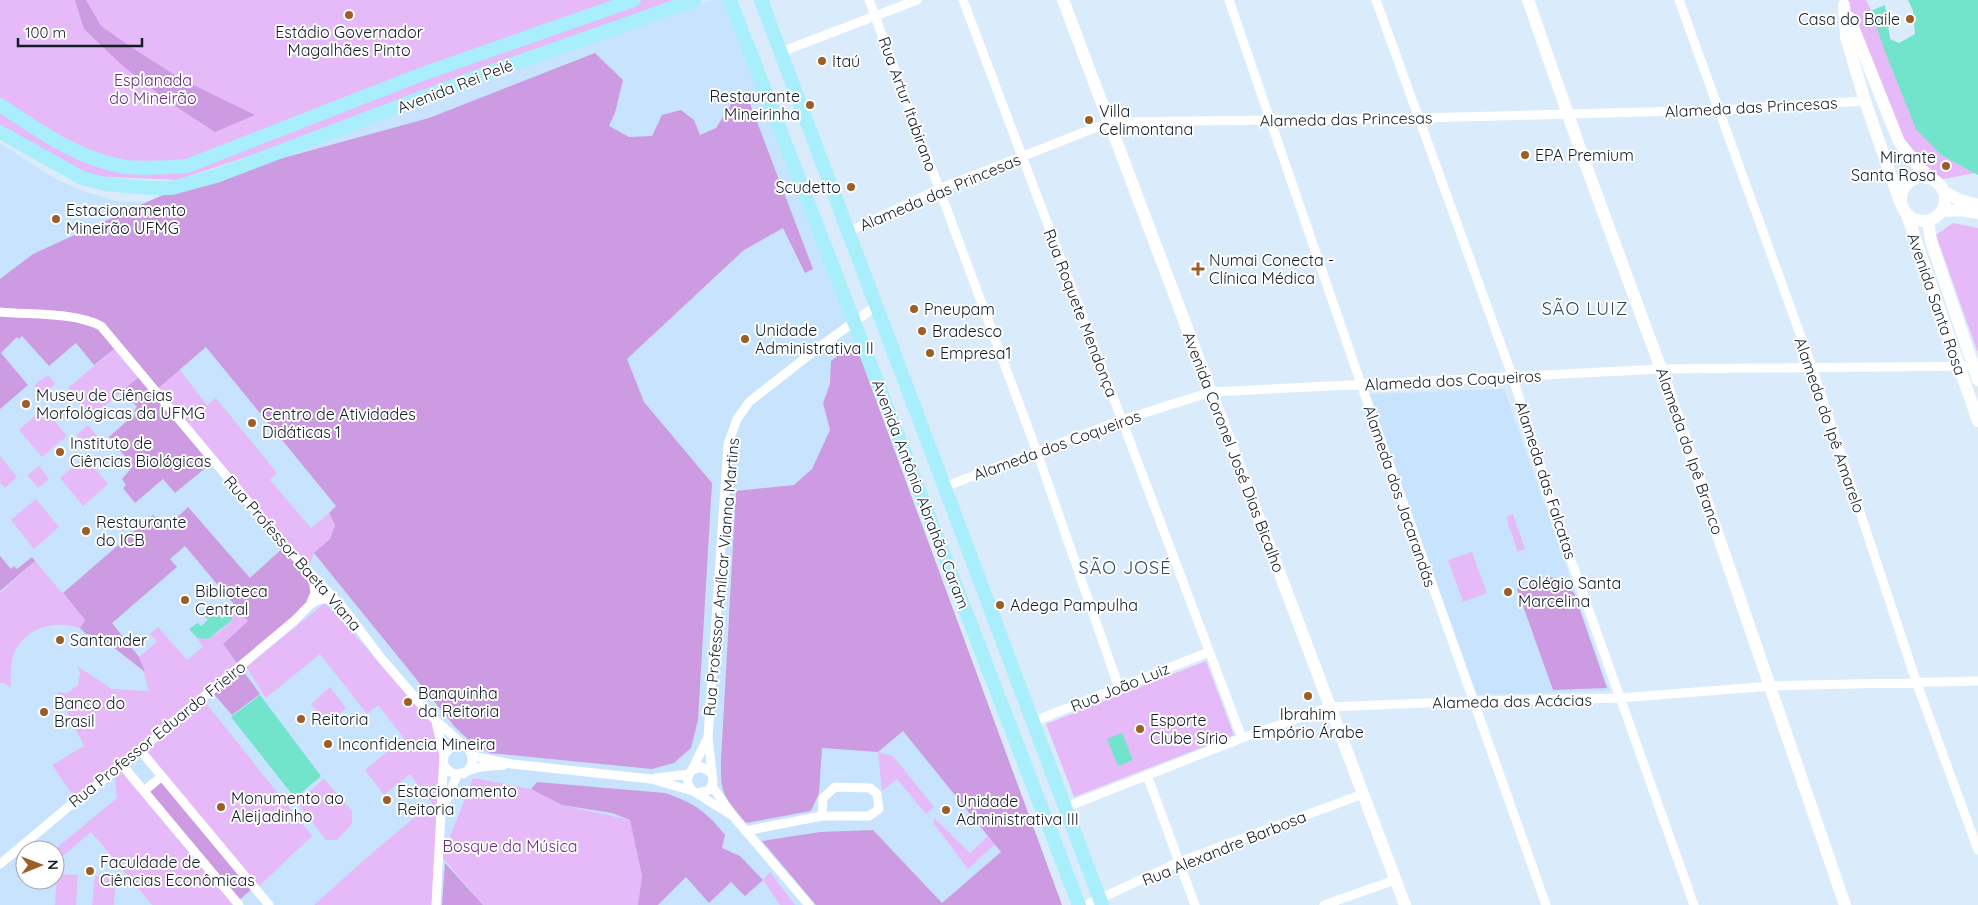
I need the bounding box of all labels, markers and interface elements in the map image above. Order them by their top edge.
marker: Estádio Governador Magalhães Pinto [343,9,355,21]
place label: Casa do Baile [1798,9,1900,29]
marker: Casa do Baile [1904,13,1916,25]
scale bar [18,15,141,47]
place label: Estádio Governador Magalhães Pinto [275,22,423,60]
text: 100 m [25,23,66,42]
street label: Rua Artur Itabirano [874,34,942,174]
place label: Itaú [832,51,860,71]
street label: Avenida Rei Pelé [394,55,516,117]
marker: Itaú [816,55,828,67]
park label: Esplanada do Mineirão [109,70,197,108]
place label: Restaurante Mineirinha [709,86,800,124]
street label: Alameda das Princesas [1664,92,1838,122]
marker: Restaurante Mineirinha [804,99,816,111]
place label: Villa Celimontana [1099,101,1193,139]
street label: Alameda das Princesas [1259,107,1433,131]
marker: Villa Celimontana [1083,114,1095,126]
place label: EPA Premium [1535,145,1634,165]
place label: Mirante Santa Rosa [1851,147,1936,185]
street label: Alameda das Princesas [857,149,1023,235]
marker: EPA Premium [1519,149,1531,161]
marker: Mirante Santa Rosa [1940,160,1952,172]
place label: Scudetto [775,177,841,197]
marker: Scudetto [845,181,857,193]
place label: Estacionamento Mineirão UFMG [66,200,186,238]
marker: Estacionamento Mineirão UFMG [50,213,62,225]
street label: Rua Roquete Mendonça [1040,226,1122,400]
street label: Avenida Santa Rosa [1903,230,1971,378]
place label: Numai Conecta - Clínica Médica [1209,250,1334,288]
marker: Numai Conecta - Clínica Médica [1191,262,1205,276]
district label: SÃO LUIZ [1542,297,1628,320]
place label: Pneupam [924,299,995,319]
marker: Pneupam [908,303,920,315]
place label: Unidade Administrativa II [755,320,874,358]
place label: Bradesco [932,321,1002,341]
marker: Bradesco [916,325,928,337]
street label: Avenida Coronel José Dias Bicalho [1179,329,1289,575]
marker: Unidade Administrativa II [739,333,751,345]
street label: Alameda do Ipê Amarelo [1790,334,1870,516]
place label: Empresa1 [940,343,1011,363]
marker: Empresa1 [924,347,936,359]
street label: Alameda dos Coqueiros [1364,365,1542,395]
street label: Alameda do Ipê Branco [1652,365,1728,537]
street label: Avenida Antônio Abrahão Caram [868,376,974,612]
place label: Museu de Ciências Morfológicas da UFMG [36,385,205,423]
marker: Museu de Ciências Morfológicas da UFMG [20,398,32,410]
street label: Alameda das Falcatas [1511,398,1581,562]
street label: Alameda dos Jacarandás [1359,402,1441,590]
place label: Centro de Atividades Didáticas 1 [262,404,416,442]
street label: Alameda dos Coqueiros [971,405,1143,485]
marker: Centro de Atividades Didáticas 1 [246,417,258,429]
place label: Instituto de Ciências Biológicas [70,433,211,471]
street label: Rua Professor Amílcar Vianna Martins [699,437,743,717]
marker: Instituto de Ciências Biológicas [54,446,66,458]
street label: Rua Professor Baeta Viana [220,471,366,635]
place label: Restaurante do ICB [96,512,187,550]
marker: Restaurante do ICB [80,525,92,537]
district label: SÃO JOSÉ [1079,556,1171,579]
place label: Colégio Santa Marcelina [1518,573,1621,611]
place label: Biblioteca Central [195,581,268,619]
marker: Colégio Santa Marcelina [1502,586,1514,598]
marker: Biblioteca Central [179,594,191,606]
place label: Adega Pampulha [1010,595,1138,615]
marker: Adega Pampulha [994,599,1006,611]
place label: Santander [70,630,147,650]
marker: Santander [54,634,66,646]
street label: Rua Professor Eduardo Frieiro [64,656,250,812]
street label: Rua João Luiz [1068,658,1172,716]
place label: Banquinha da Reitoria [418,683,499,721]
marker: Ibrahim Empório Árabe [1302,690,1314,702]
street label: Alameda das Acácias [1432,690,1592,712]
place label: Banco do Brasil [54,693,125,731]
marker: Banquinha da Reitoria [402,696,414,708]
place label: Ibrahim Empório Árabe [1252,704,1364,742]
marker: Banco do Brasil [38,706,50,718]
place label: Reitoria [311,709,368,729]
place label: Esporte Clube Sírio [1150,710,1228,748]
marker: Reitoria [295,713,307,725]
marker: Esporte Clube Sírio [1134,723,1146,735]
place label: Inconfidencia Mineira [338,734,495,754]
marker: Inconfidencia Mineira [322,738,334,750]
place label: Estacionamento Reitoria [397,781,517,819]
place label: Monumento ao Aleijadinho [231,788,344,826]
place label: Unidade Administrativa III [956,791,1079,829]
marker: Estacionamento Reitoria [381,794,393,806]
marker: Monumento ao Aleijadinho [215,801,227,813]
marker: Unidade Administrativa III [940,804,952,816]
street label: Rua Alexandre Barbosa [1139,806,1309,890]
park label: Bosque da Música [443,836,577,856]
north arrow [15,840,65,890]
place label: Faculdade de Ciências Econômicas [100,852,255,890]
text: N [44,859,62,870]
marker: Faculdade de Ciências Econômicas [84,865,96,877]

